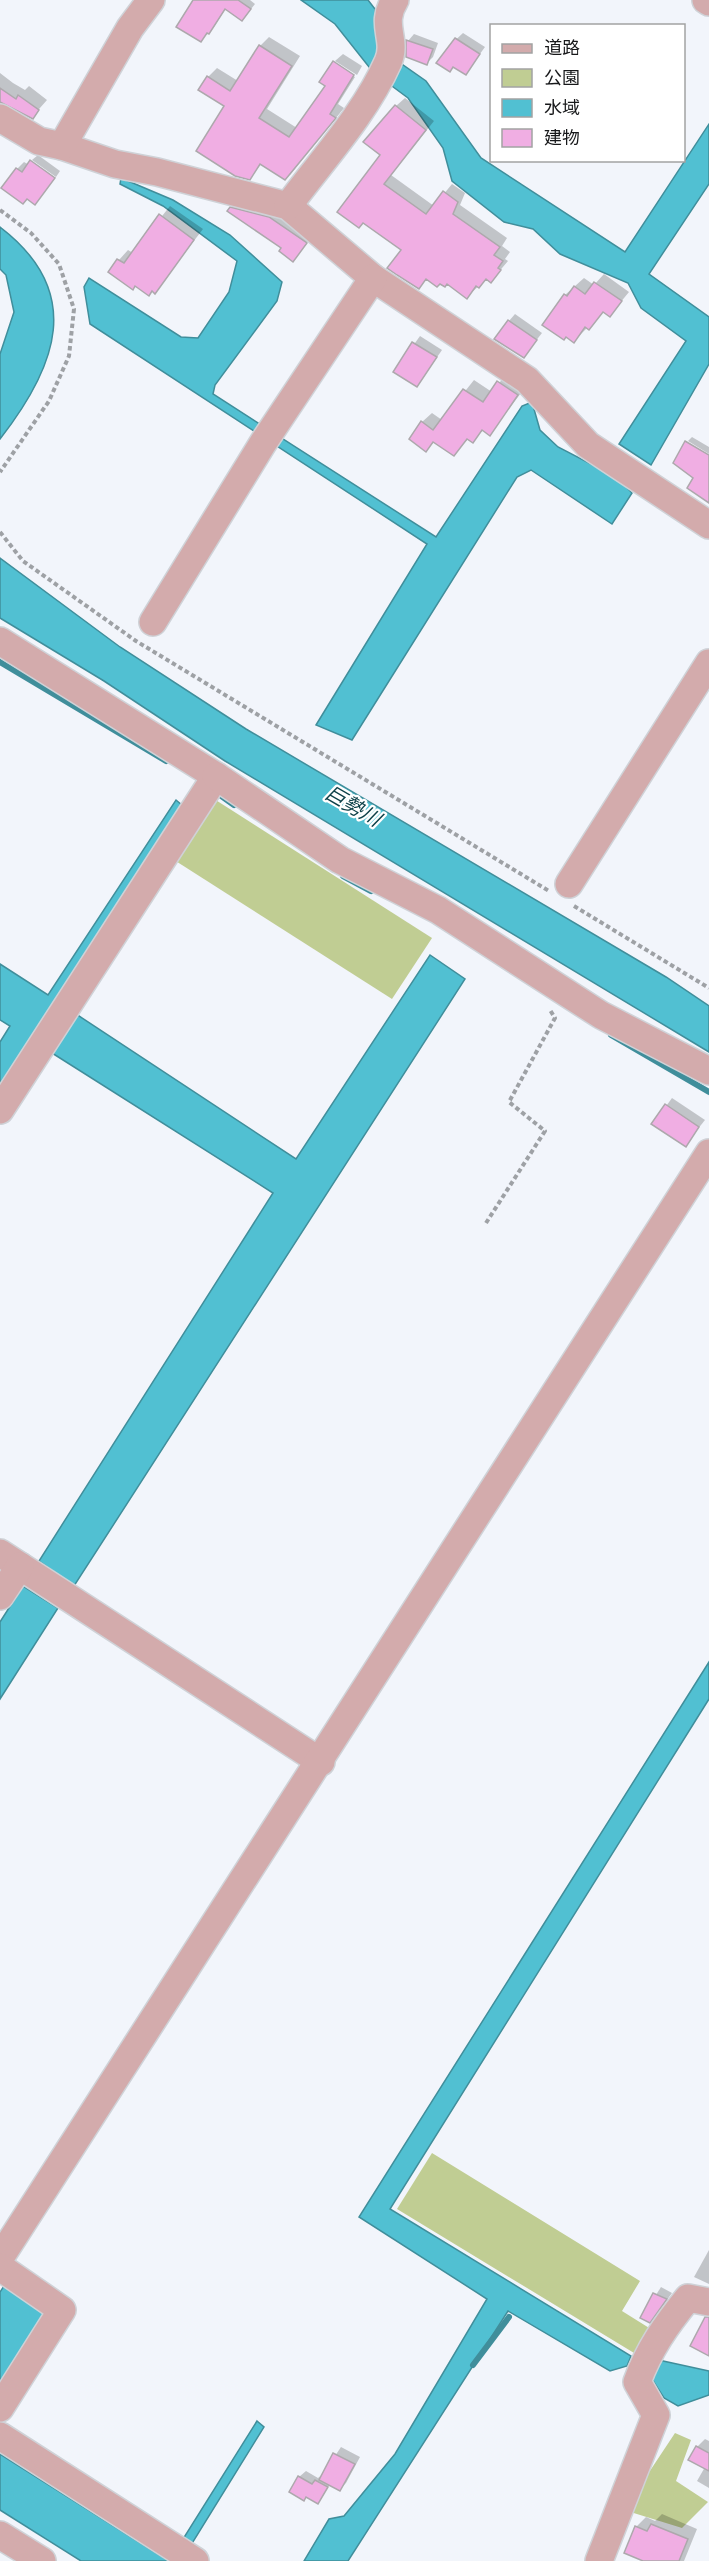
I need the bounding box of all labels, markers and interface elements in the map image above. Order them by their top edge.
legend [490,24,685,162]
text: 道路 [544,37,580,58]
text: 公園 [544,67,580,88]
text: 水域 [544,97,580,118]
text: 建物 [544,127,580,148]
water label: 巨勢川 [321,781,387,832]

